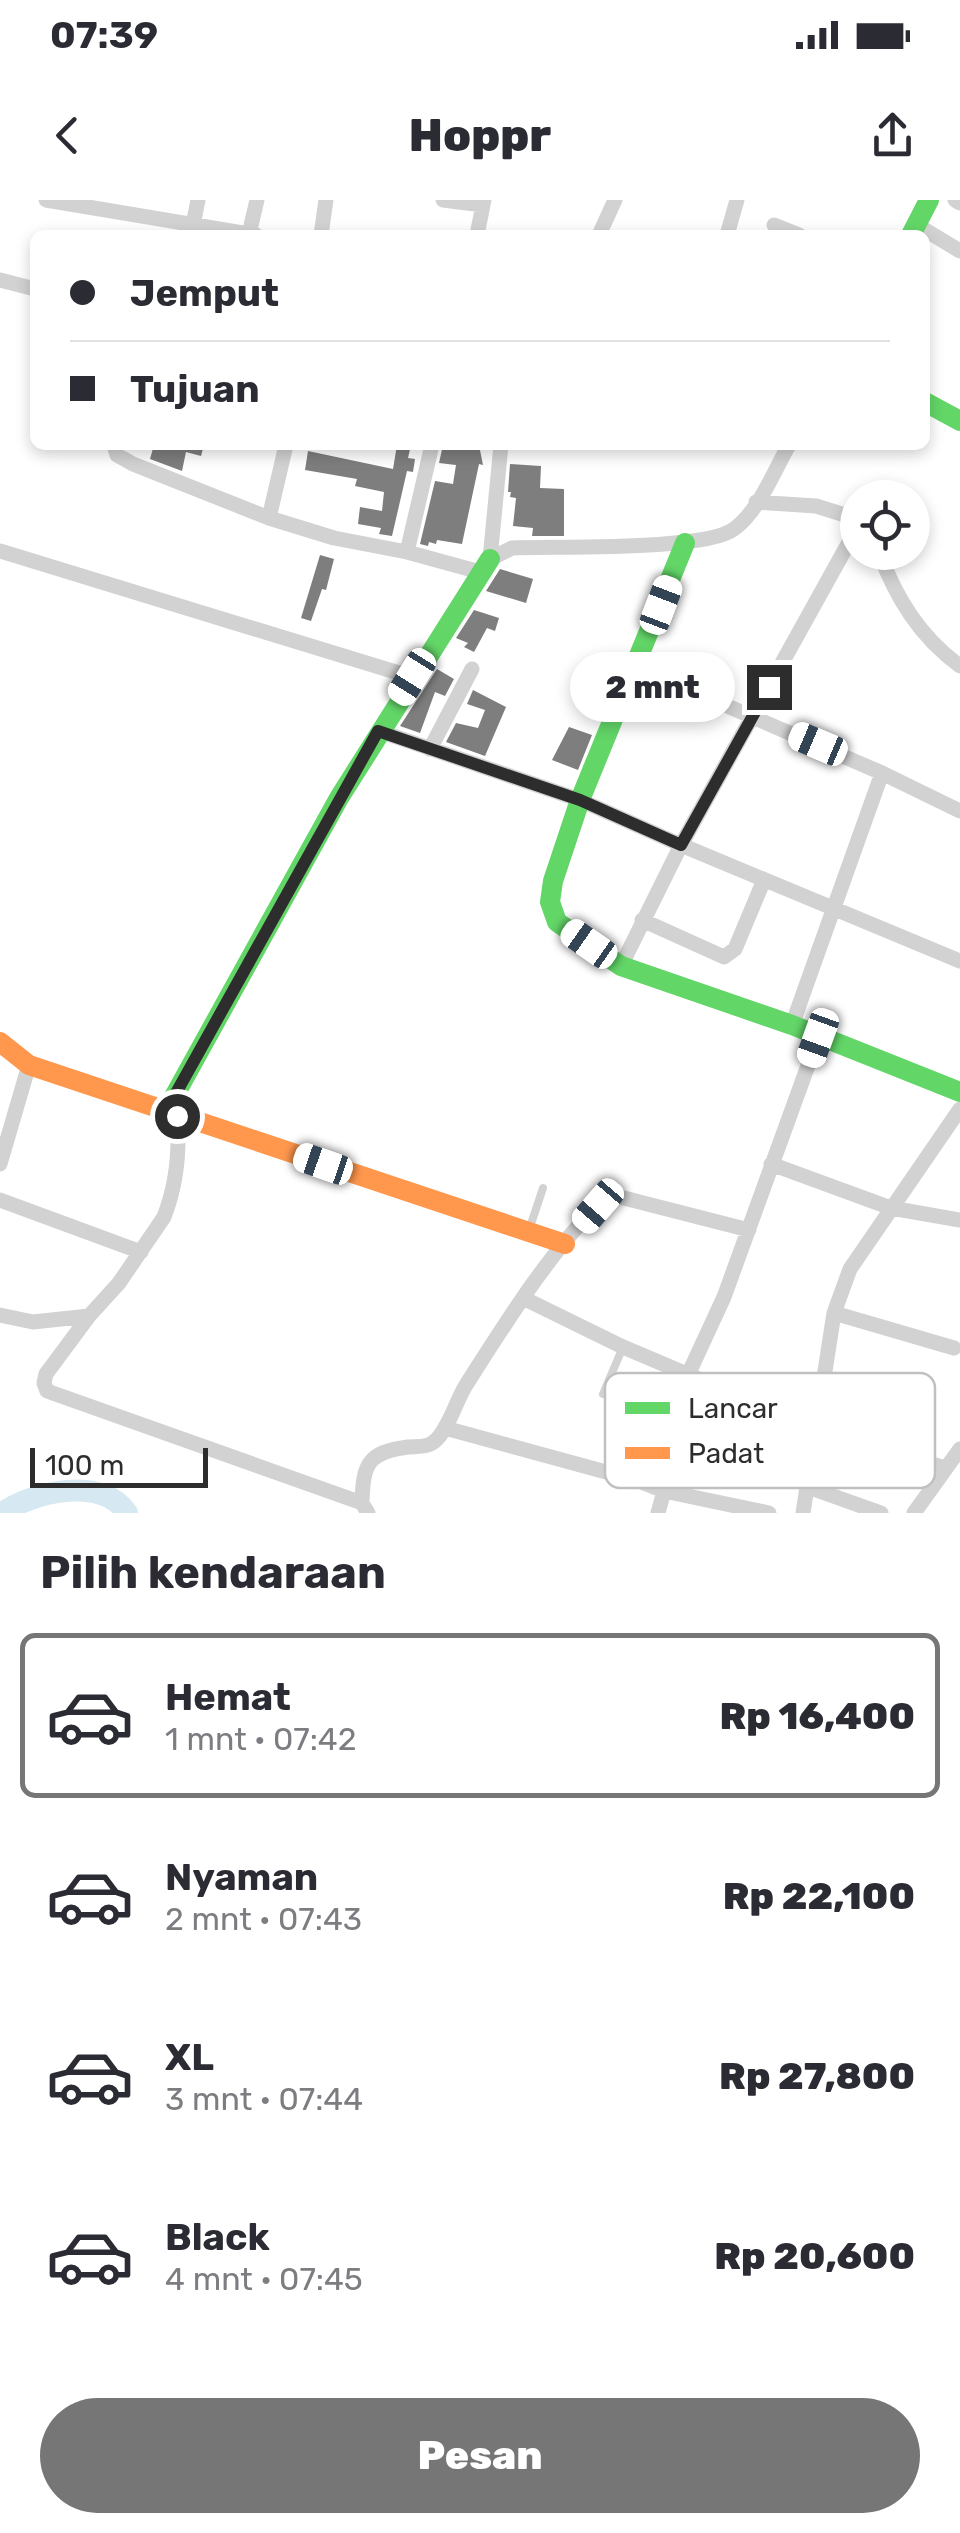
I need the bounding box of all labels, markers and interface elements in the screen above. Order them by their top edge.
text: 07:39 [50,12,158,58]
icon: back [40,108,95,163]
icon: share [865,108,920,163]
text: Hoppr [409,109,551,162]
text: Jemput [130,270,279,316]
text: Tujuan [130,366,260,412]
map controls [840,480,930,570]
button: locate [840,480,930,570]
car [636,572,686,638]
car [383,644,441,710]
callout: 2 mnt [569,652,734,722]
route end [747,665,792,710]
text: 2 mnt [605,668,700,706]
car [785,718,851,770]
car [556,915,622,973]
car [794,1005,842,1071]
route start [155,1094,200,1139]
car [290,1140,356,1188]
car [567,1174,629,1238]
legend [605,1373,935,1488]
text: Lancar [688,1392,778,1425]
text: Padat [688,1437,764,1470]
scale bar [30,1443,208,1488]
text: 100 m [45,1449,124,1482]
text: Pilih kendaraan [40,1546,386,1599]
icon: car [45,1671,135,1761]
text: Hemat [165,1674,291,1720]
text: Rp 16,400 [719,1693,915,1739]
text: 1 mnt · 07:42 [165,1720,356,1758]
icon: car [45,1851,135,1941]
text: Nyaman [165,1854,318,1900]
text: Rp 22,100 [723,1873,915,1919]
text: 2 mnt · 07:43 [165,1900,362,1938]
icon: car [45,2031,135,2121]
text: XL [165,2034,214,2080]
text: Rp 27,800 [719,2053,915,2099]
text: 3 mnt · 07:44 [165,2080,363,2118]
icon: car [45,2211,135,2301]
text: Black [165,2214,270,2260]
text: Rp 20,600 [714,2233,915,2279]
text: 4 mnt · 07:45 [165,2260,363,2298]
button: Pesan [40,2398,920,2513]

